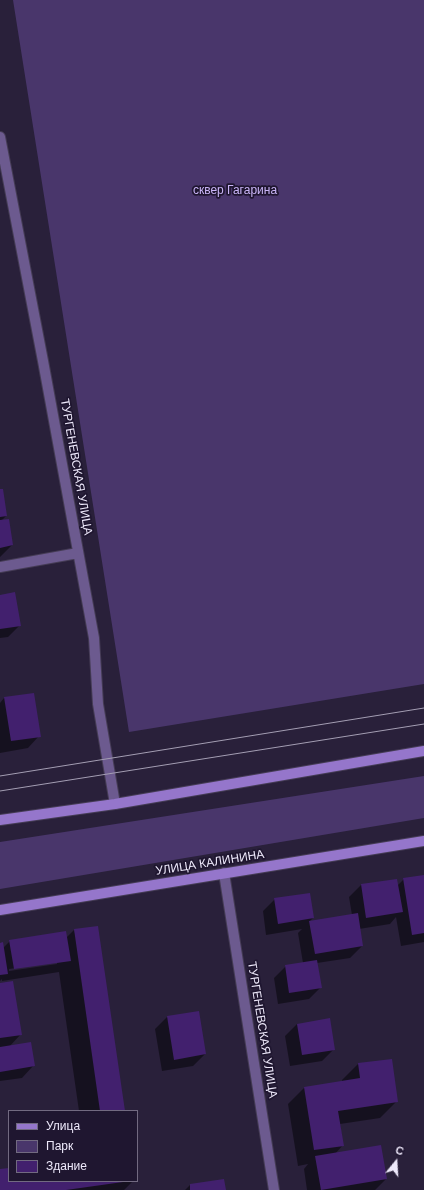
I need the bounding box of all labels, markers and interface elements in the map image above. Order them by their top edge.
park label: сквер Гагарина [193,184,277,198]
street label: ТУРГЕНЕВСКАЯ УЛИЦА [57,398,95,536]
street label: УЛИЦА КАЛИНИНА [155,847,265,879]
street label: ТУРГЕНЕВСКАЯ УЛИЦА [244,961,280,1099]
legend [8,1110,138,1182]
text: Улица [46,1119,80,1133]
text: Парк [46,1139,73,1153]
north arrow [376,1142,416,1182]
text: С [394,1144,405,1158]
text: Здание [46,1159,87,1173]

